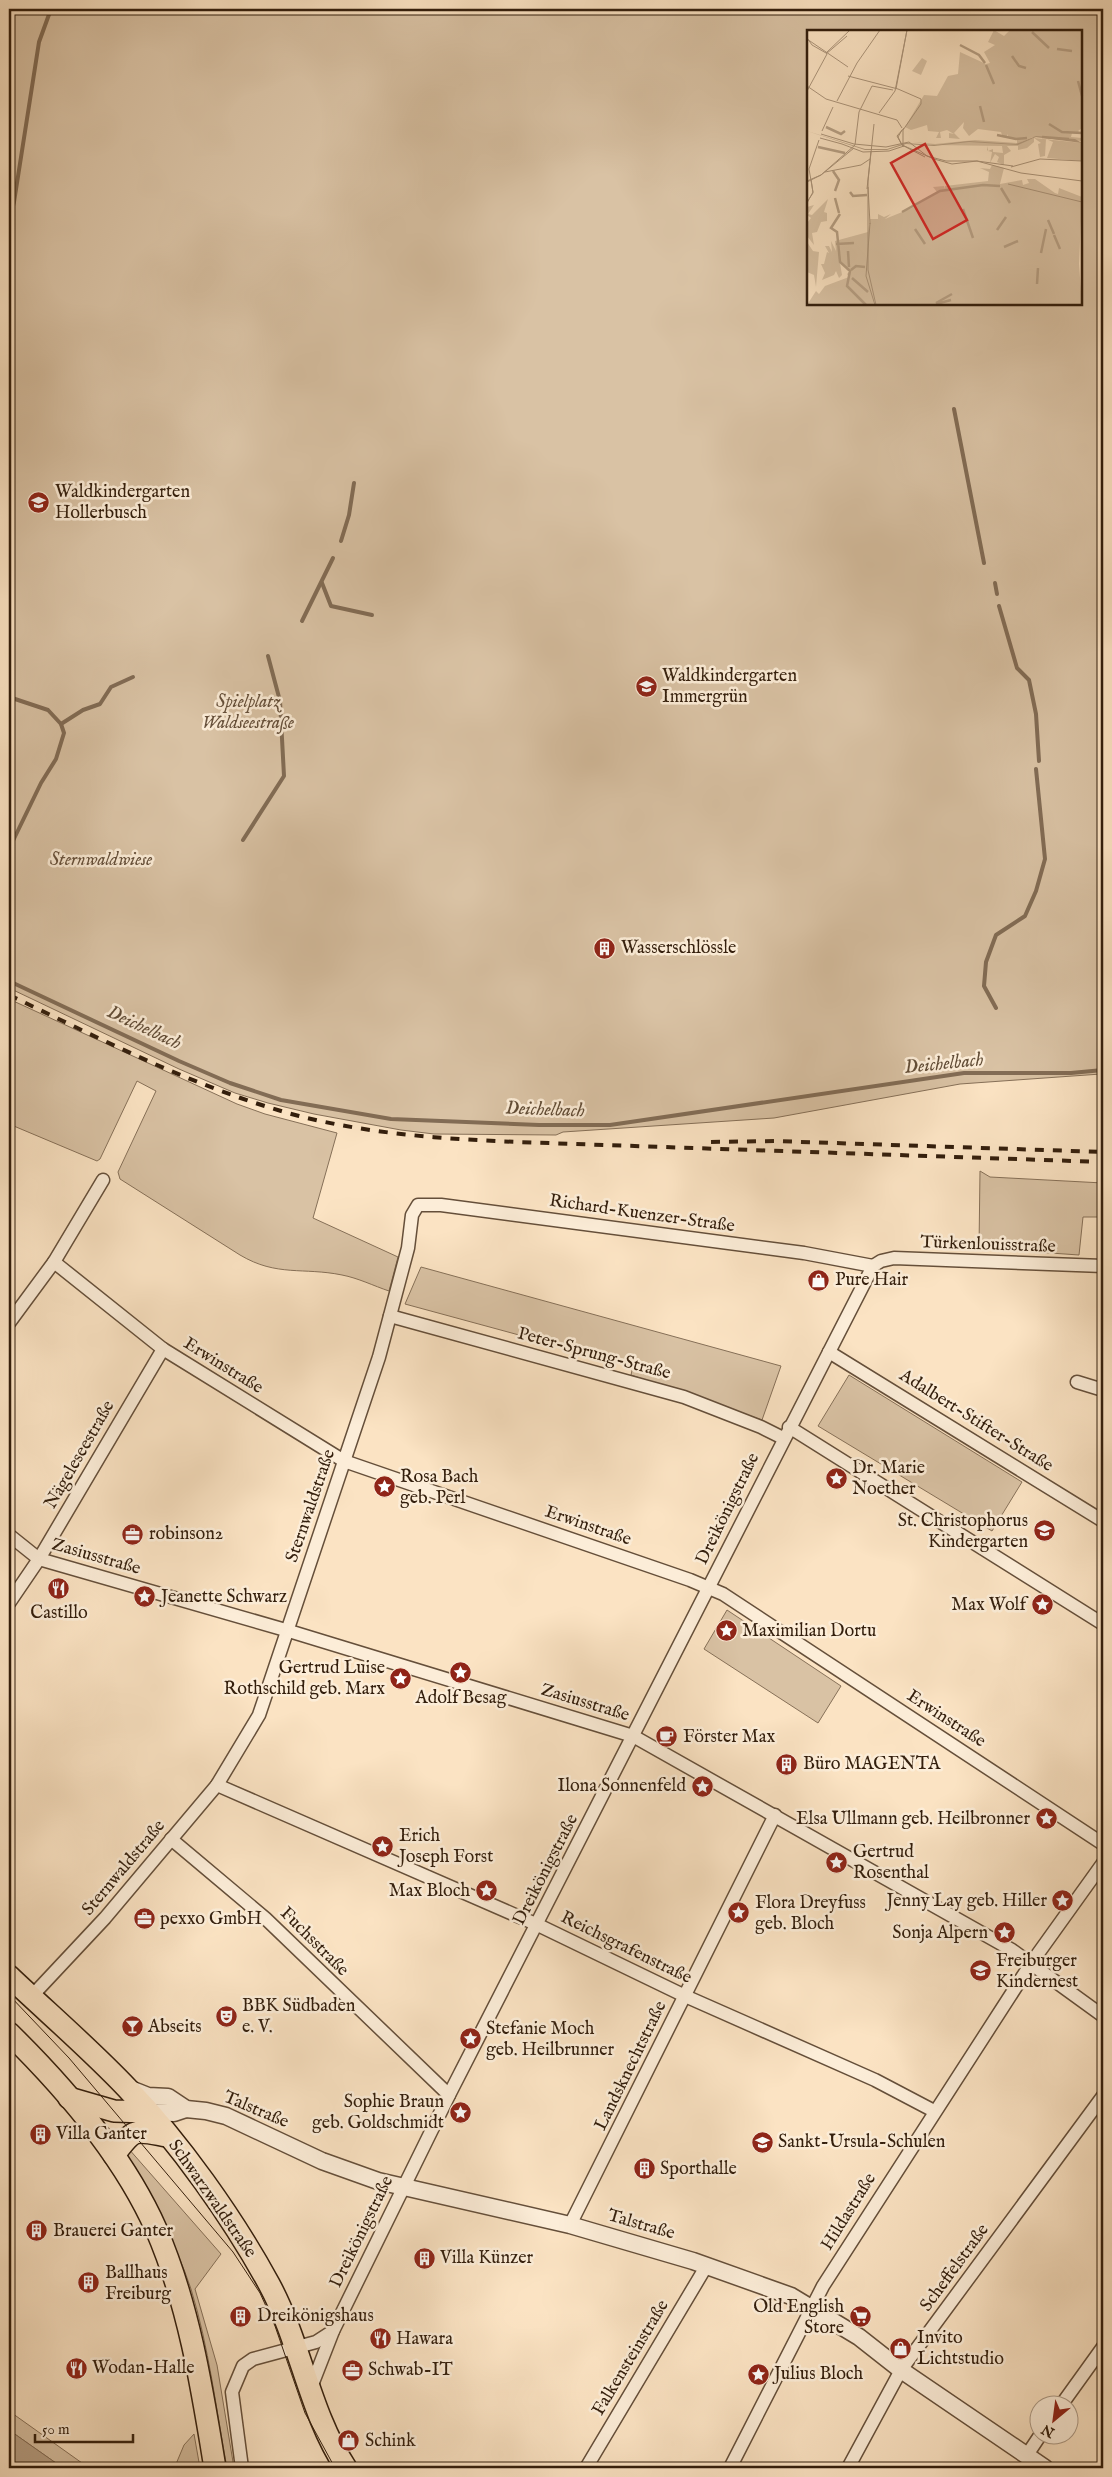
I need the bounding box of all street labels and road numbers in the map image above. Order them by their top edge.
street label: Richard-Kuenzer-Straße [548,1190,736,1238]
street label: Türkenlouisstraße [920,1231,1056,1259]
street label: Peter-Sprung-Straße [515,1322,673,1386]
street label: Erwinstraße [179,1332,267,1400]
street label: Adalbert-Stifter-Straße [894,1364,1057,1478]
street label: Nägeleseestraße [40,1397,120,1513]
street label: Sternwaldstraße [281,1446,341,1566]
street label: Dreikönigstraße [691,1449,765,1569]
street label: Erwinstraße [542,1501,634,1551]
street label: Zasiusstraße [49,1533,143,1581]
street label: Zasiusstraße [538,1679,632,1727]
street label: Erwinstraße [902,1685,990,1753]
street label: Dreikönigstraße [508,1810,584,1930]
street label: Sternwaldstraße [77,1815,171,1921]
street label: Fuchsstraße [274,1902,354,1982]
street label: Reichsgrafenstraße [557,1906,695,1990]
street label: Landsknechtstraße [590,1997,672,2135]
street label: Talstraße [220,2086,292,2134]
street label: Schwarzwaldstraße [163,2135,261,2263]
street label: Hildastraße [816,2169,882,2255]
street label: Dreikönigstraße [325,2172,399,2292]
street label: Talstraße [605,2204,677,2246]
street label: Scheffelstraße [915,2220,995,2316]
street label: Falkensteinstraße [587,2296,675,2420]

